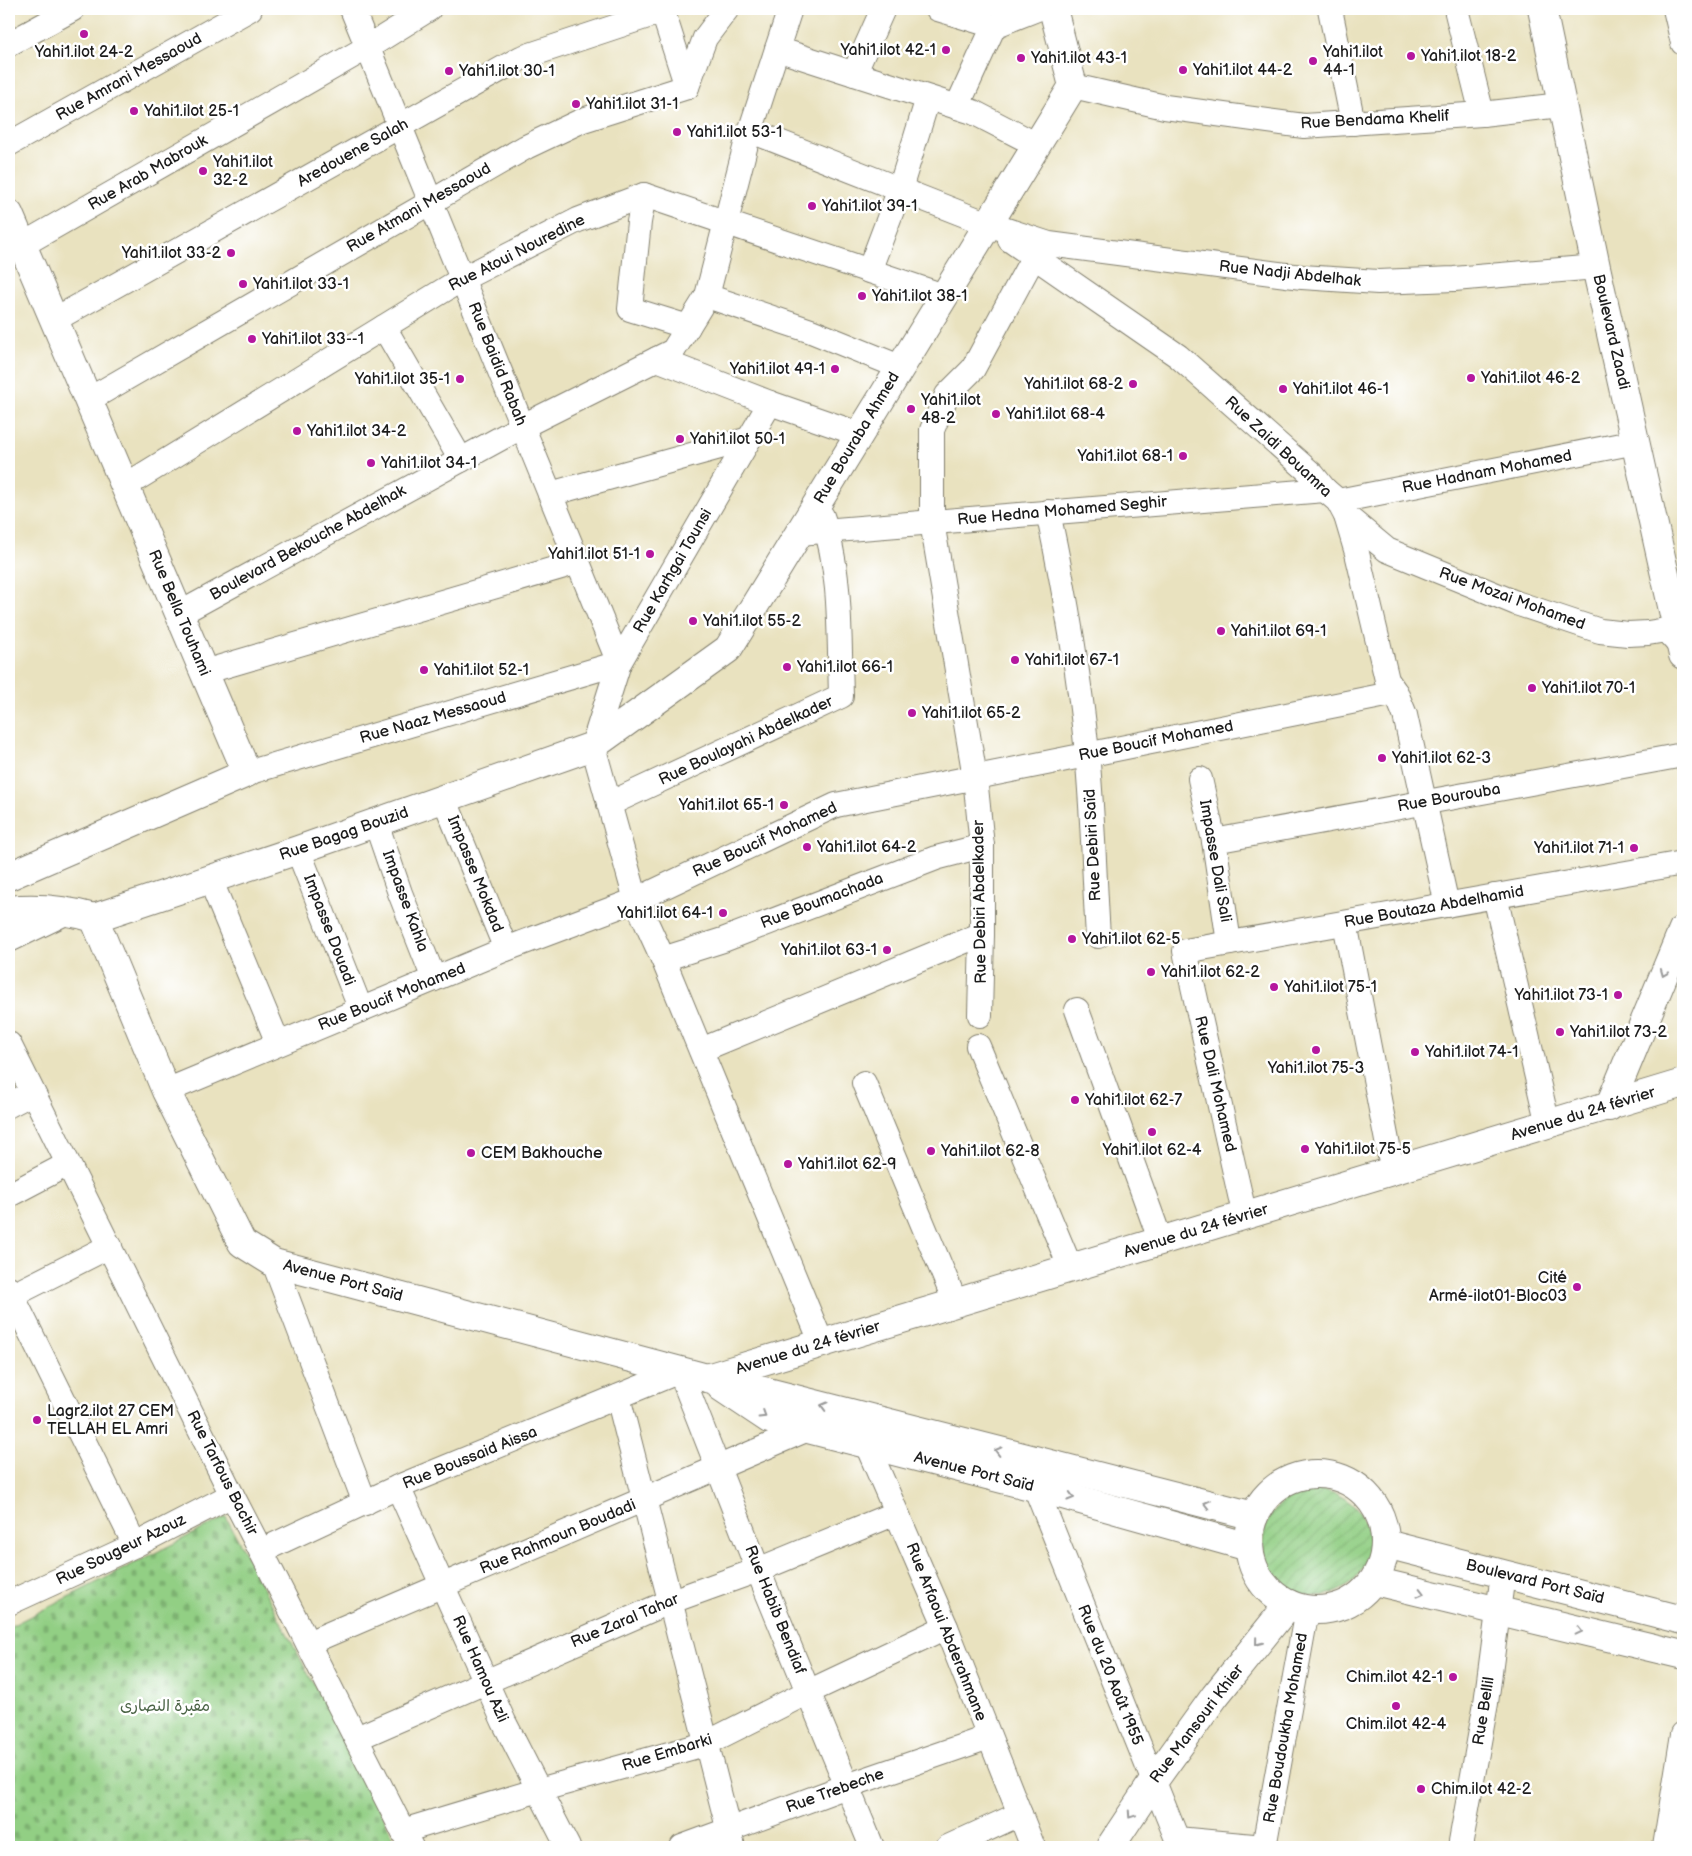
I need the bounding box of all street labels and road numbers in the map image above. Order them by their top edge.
street label: Rue Amrani Messaoud [53,29,205,125]
street label: Rue Bendama Khelif [1300,107,1450,133]
street label: Aredouene Salah [294,115,412,191]
street label: Rue Arab Mabrouk [85,131,211,215]
street label: Rue Atmani Messaoud [344,159,494,257]
street label: Rue Atoui Nouredine [446,210,589,296]
street label: Rue Nadji Abdelhak [1218,257,1362,291]
street label: Boulevard Zaadi [1588,272,1634,392]
street label: Rue Baidid Rabah [464,299,531,429]
street label: Rue Bouraba Ahmed [810,369,904,507]
street label: Rue Zaidi Bouamra [1220,392,1336,502]
street label: Rue Hadnam Mohamed [1401,446,1573,498]
street label: Boulevard Bekouche Abdelhak [207,481,409,605]
street label: Rue Hedna Mohamed Seghir [956,492,1168,530]
street label: Rue Karhgai Tounsi [630,505,716,637]
street label: Rue Bella Touhami [144,547,214,679]
street label: Rue Mozai Mohamed [1436,564,1588,634]
street label: Rue Naaz Messaoud [358,688,508,748]
street label: Rue Boulayahi Abdelkader [656,692,836,790]
street label: Rue Boucif Mohamed [1077,717,1235,765]
street label: Rue Bourouba [1396,780,1502,816]
street label: Rue Debiri Saïd [1081,788,1105,902]
street label: Rue Boucif Mohamed [690,798,840,882]
street label: Impasse Dali Sali [1195,798,1235,924]
street label: Rue Bagag Bouzid [277,803,411,865]
street label: Impasse Mokdad [443,813,507,935]
street label: Rue Debiri Abdelkader [969,820,991,984]
street label: Impasse Kahla [378,848,432,954]
street label: Rue Boumachada [758,869,886,933]
street label: Impasse Douadi [299,872,359,988]
street label: Rue Boutaza Abdelhamid [1343,882,1525,932]
street label: Rue Boucif Mohamed [316,959,468,1035]
street label: Rue Dali Mohamed [1190,1014,1240,1154]
street label: Avenue du 24 février [1508,1083,1658,1145]
street label: Avenue du 24 février [1121,1200,1271,1262]
street label: Avenue Port Saïd [281,1256,405,1306]
street label: Avenue du 24 février [733,1317,883,1379]
street label: Rue Tarfous Bachir [182,1407,262,1539]
street label: Rue Boussaid Aissa [400,1422,540,1494]
street label: Avenue Port Saïd [912,1448,1036,1496]
street label: Rue Rahmoun Boudadi [477,1495,639,1579]
street label: Rue Sougeur Azouz [53,1510,189,1590]
street label: Rue Arfaoui Abderahmane [902,1540,991,1724]
street label: Rue Habib Bendiaf [740,1543,810,1677]
street label: Boulevard Port Saïd [1464,1556,1606,1608]
street label: Rue Zaral Tahar [568,1590,682,1652]
street label: Rue du 20 Août 1955 [1073,1602,1147,1748]
street label: Rue Hamou Azli [448,1613,512,1725]
street label: Rue Boudoukha Mohamed [1260,1631,1312,1825]
street label: Rue Mansouri Khier [1146,1661,1248,1787]
street label: Rue Bellil [1469,1675,1499,1747]
street label: Rue Embarki [620,1730,714,1776]
street label: Rue Trebeche [783,1764,887,1817]

